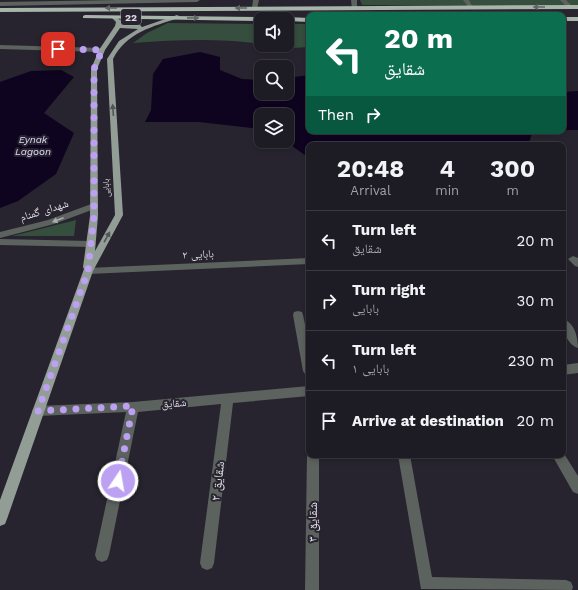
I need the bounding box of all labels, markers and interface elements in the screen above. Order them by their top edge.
one-way arrow [532,4,545,10]
one-way arrow [104,5,117,11]
one-way arrow [234,5,247,11]
road number: 22 [121,9,141,25]
map controls [254,12,294,148]
button: sound [254,12,294,52]
one-way arrow [187,15,200,21]
text: 20 m [384,22,453,55]
icon: left [318,28,370,80]
pin [41,32,75,66]
icon: arrive [47,38,69,60]
text: شقایق [384,58,425,79]
button: search [254,60,294,100]
one-way arrow [109,104,116,116]
icon: right [362,104,384,126]
text: Then [318,106,354,124]
button: layers [254,108,294,148]
water label: Eynak Lagoon [15,134,51,157]
text: 20:48 [337,155,404,183]
text: 4 [439,155,455,183]
text: 300 [490,155,535,183]
street label: بابایی [100,178,112,198]
text: Arrival [350,183,391,198]
text: min [435,183,459,198]
text: m [506,183,519,198]
street label: شهدای گمنام [18,197,70,224]
one-way arrow [51,217,63,223]
text: Turn left [352,221,416,239]
icon: left [318,230,340,252]
one-way arrow [103,231,110,243]
text: 20 m [517,232,554,250]
text: شقایق [352,241,382,256]
street label: بابایی ۲ [182,247,214,262]
text: Turn right [352,281,425,299]
icon: right [318,290,340,312]
text: 30 m [517,292,554,310]
text: بابایی [352,301,379,316]
text: Turn left [352,341,416,359]
icon: left [318,350,340,372]
text: 230 m [508,352,554,370]
text: بابایی ۱ [352,361,389,376]
street label: شقایق [161,396,187,411]
icon: arrive [318,410,340,432]
text: Arrive at destination [352,412,504,430]
text: 20 m [517,412,554,430]
position arrow [97,460,139,502]
street label: شقایق ۲ [208,460,228,502]
street label: شقایق ۳ [305,502,321,542]

